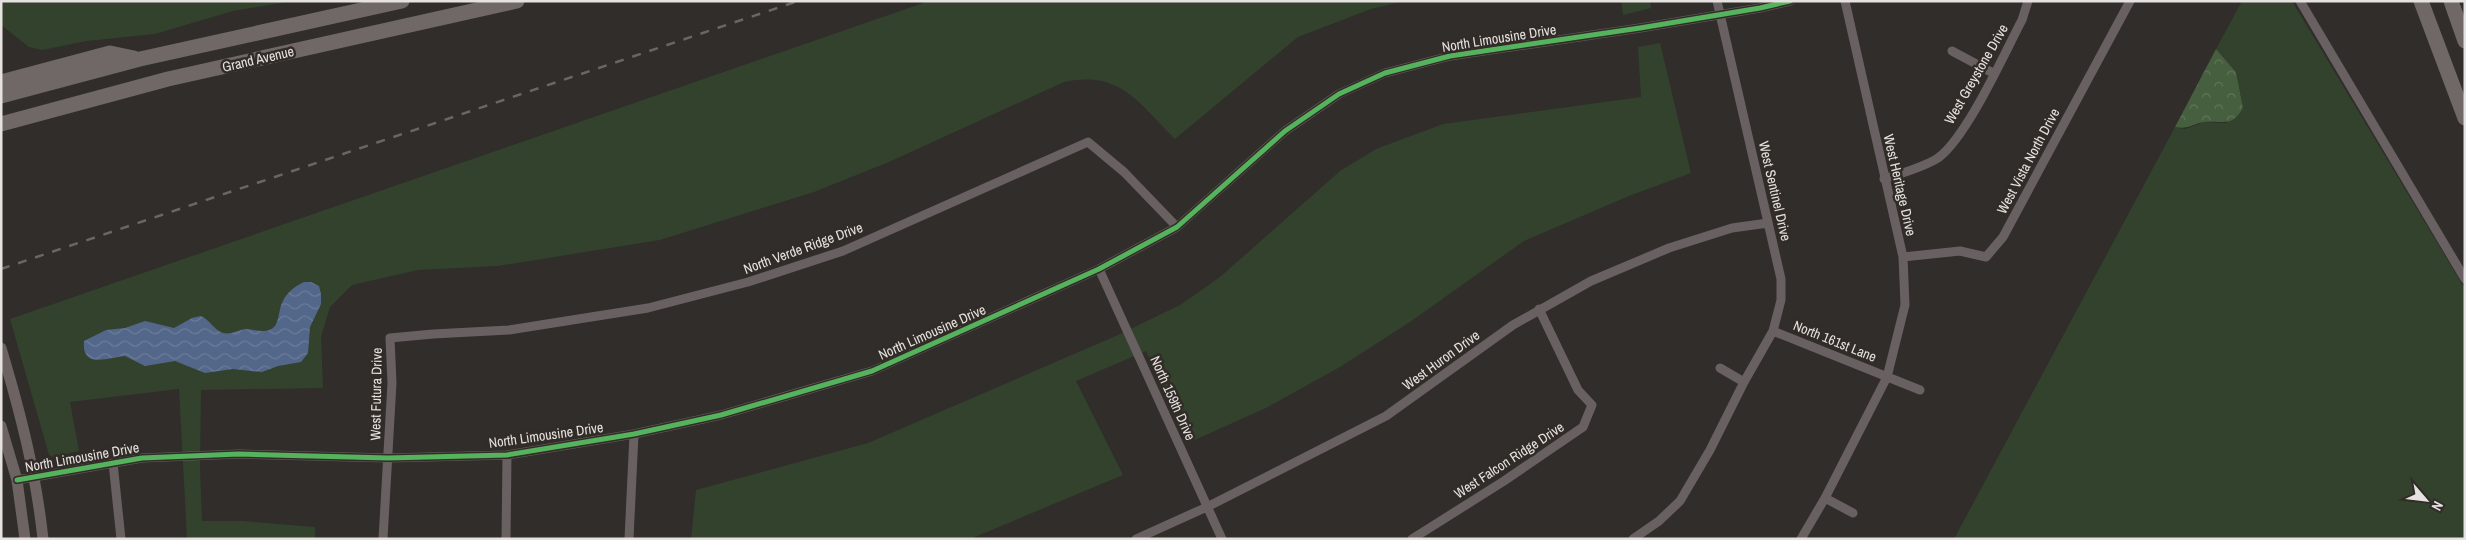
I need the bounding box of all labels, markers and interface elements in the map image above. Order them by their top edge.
street label: North Limousine Drive [1441,20,1557,56]
street label: West Greystone Drive [1940,21,2012,127]
street label: Grand Avenue [220,42,296,76]
street label: West Vista North Drive [1993,105,2063,217]
street label: West Heritage Drive [1880,132,1920,238]
street label: West Sentinel Drive [1755,139,1795,243]
street label: North Verde Ridge Drive [741,218,865,278]
street label: North Limousine Drive [876,300,988,364]
street label: North 161st Lane [1791,316,1879,366]
street label: West Huron Drive [1399,326,1483,394]
street label: West Futura Drive [366,347,386,441]
street label: North 159th Drive [1146,353,1200,443]
street label: North Limousine Drive [488,418,604,452]
street label: West Falcon Ridge Drive [1451,418,1567,502]
street label: North Limousine Drive [24,438,140,476]
north arrow [2401,475,2451,525]
text: N [2428,498,2447,514]

